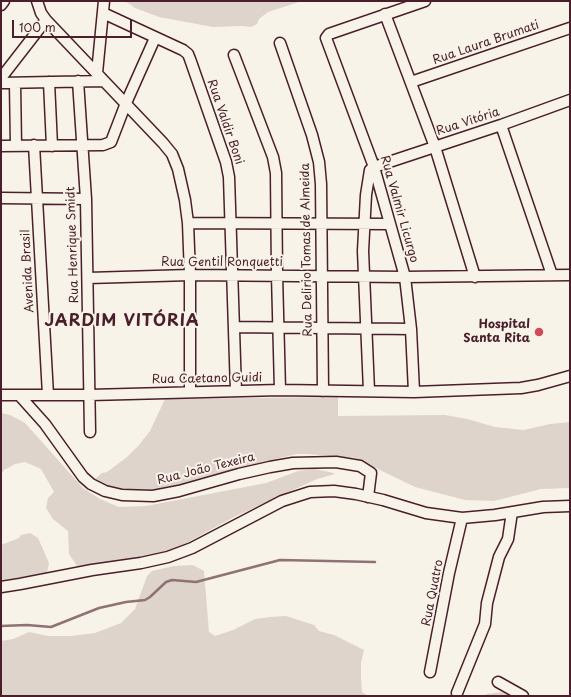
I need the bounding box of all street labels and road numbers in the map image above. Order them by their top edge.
street label: Rua Laura Brumati [431,18,541,68]
street label: Rua Valdir Boni [204,78,246,166]
street label: Rua Vitória [435,105,501,139]
street label: Rua Valmir Licurgo [377,154,421,264]
street label: Rua Delirio Tomas de Almeida [298,163,316,337]
street label: Rua Henrique Smidt [64,186,82,304]
street label: Avenida Brasil [19,229,37,313]
street label: Rua Gentil Ronquetti [161,256,283,270]
street label: Rua Caetano Guidi [152,371,262,387]
street label: Rua João Texeira [156,450,256,488]
street label: Rua Quatro [419,558,447,628]

